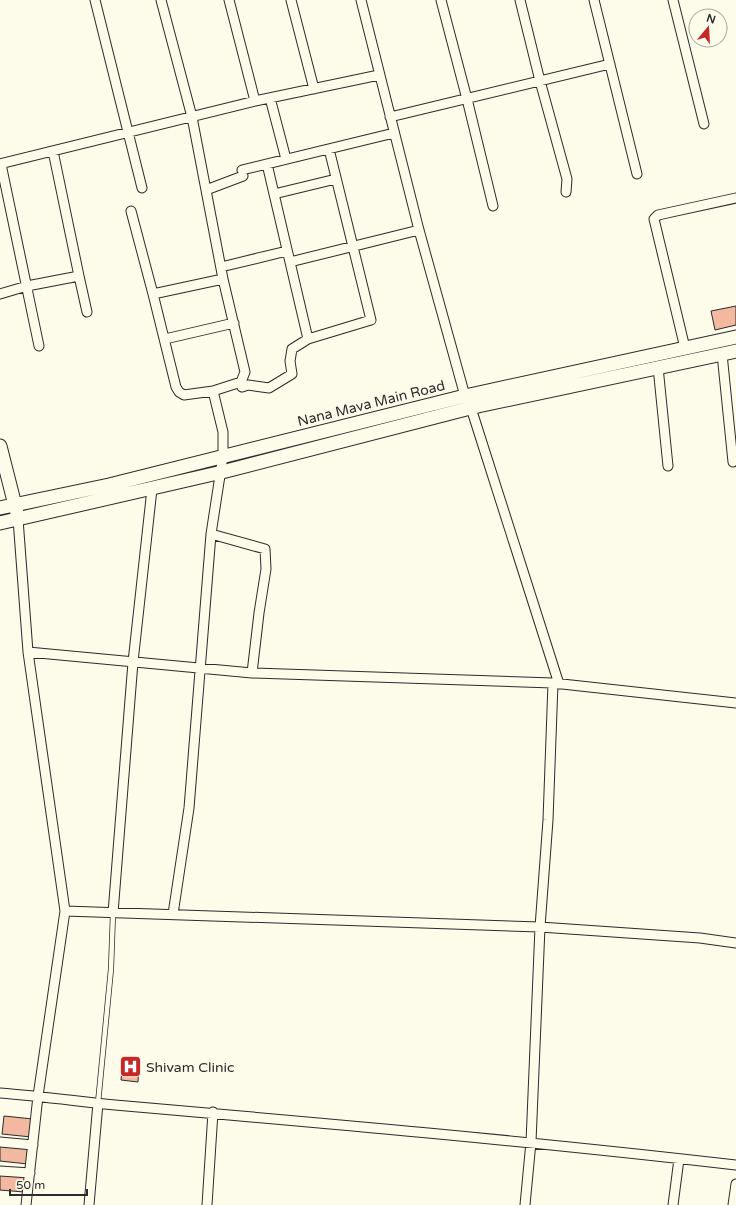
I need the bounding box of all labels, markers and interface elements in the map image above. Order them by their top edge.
north arrow [688,8,728,48]
text: N [705,11,717,27]
street label: Nana Mava Main Road [296,377,447,430]
hospital icon: Shivam Clinic [117,1054,143,1080]
place label: Shivam Clinic [146,1059,234,1076]
scale bar [10,1171,87,1197]
text: 50 m [16,1178,45,1192]

